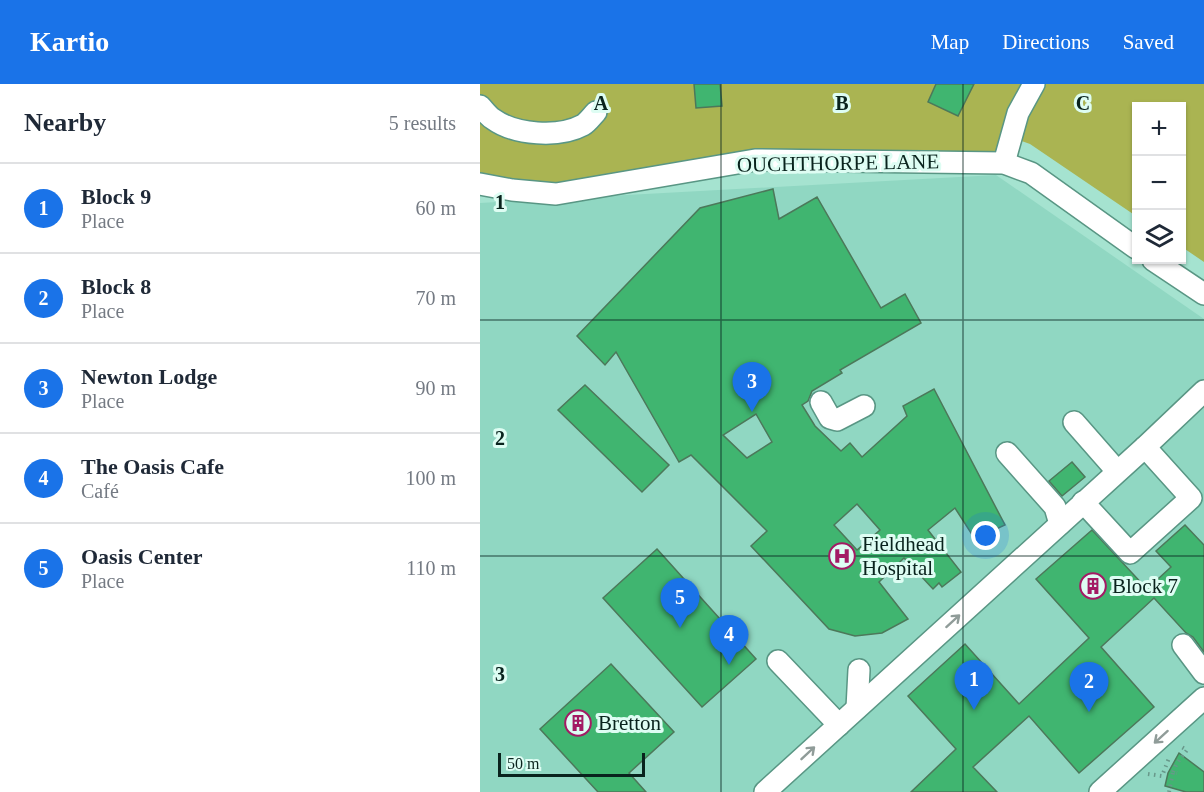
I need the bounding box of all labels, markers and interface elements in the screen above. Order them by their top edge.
text: Kartio [30,26,109,57]
text: Map [931,30,969,54]
text: Directions [1002,30,1090,54]
text: Saved [1123,30,1174,54]
text: A [594,92,609,114]
text: B [835,92,849,114]
text: C [1076,92,1090,114]
map controls [1132,102,1186,264]
button: + [1132,102,1186,156]
text: Nearby [24,108,106,137]
text: 5 results [389,112,456,134]
street label: OUCHTHORPE LANE [737,149,939,177]
button: − [1132,156,1186,210]
text: Block 9 [81,184,151,209]
text: 1 [495,191,505,213]
text: 1 [39,197,49,219]
text: 60 m [415,197,456,219]
text: Place [81,210,124,232]
button: layers [1132,210,1186,264]
text: Block 8 [81,274,151,299]
text: 2 [39,287,49,309]
text: 70 m [415,287,456,309]
text: Place [81,300,124,322]
pin: 3 [732,362,772,412]
text: Newton Lodge [81,364,217,389]
text: 3 [39,377,49,399]
text: 90 m [415,377,456,399]
text: Place [81,390,124,412]
text: 2 [495,427,505,449]
text: The Oasis Cafe [81,454,224,479]
text: 4 [39,467,49,489]
text: 100 m [405,467,456,489]
text: Café [81,480,119,502]
your location [971,521,1000,550]
place label: Fieldhead Hospital [862,532,945,580]
hospital icon: Fieldhead Hospital [827,541,857,571]
text: Oasis Center [81,544,203,569]
text: 5 [39,557,49,579]
text: 110 m [406,557,456,579]
text: Place [81,570,124,592]
building icon: Block 7 [1078,571,1108,601]
place label: Block 7 [1112,574,1178,598]
pin: 5 [660,578,700,628]
one-way arrow [945,614,960,628]
pin: 4 [710,616,748,665]
pin: 1 [954,660,994,710]
pin: 2 [1070,662,1108,712]
text: 3 [495,663,505,685]
building icon: Bretton [563,708,593,738]
place label: Bretton [598,711,661,735]
one-way arrow [1153,730,1168,744]
one-way arrow [801,745,816,760]
scale bar [498,750,645,778]
text: 50 m [507,755,539,772]

